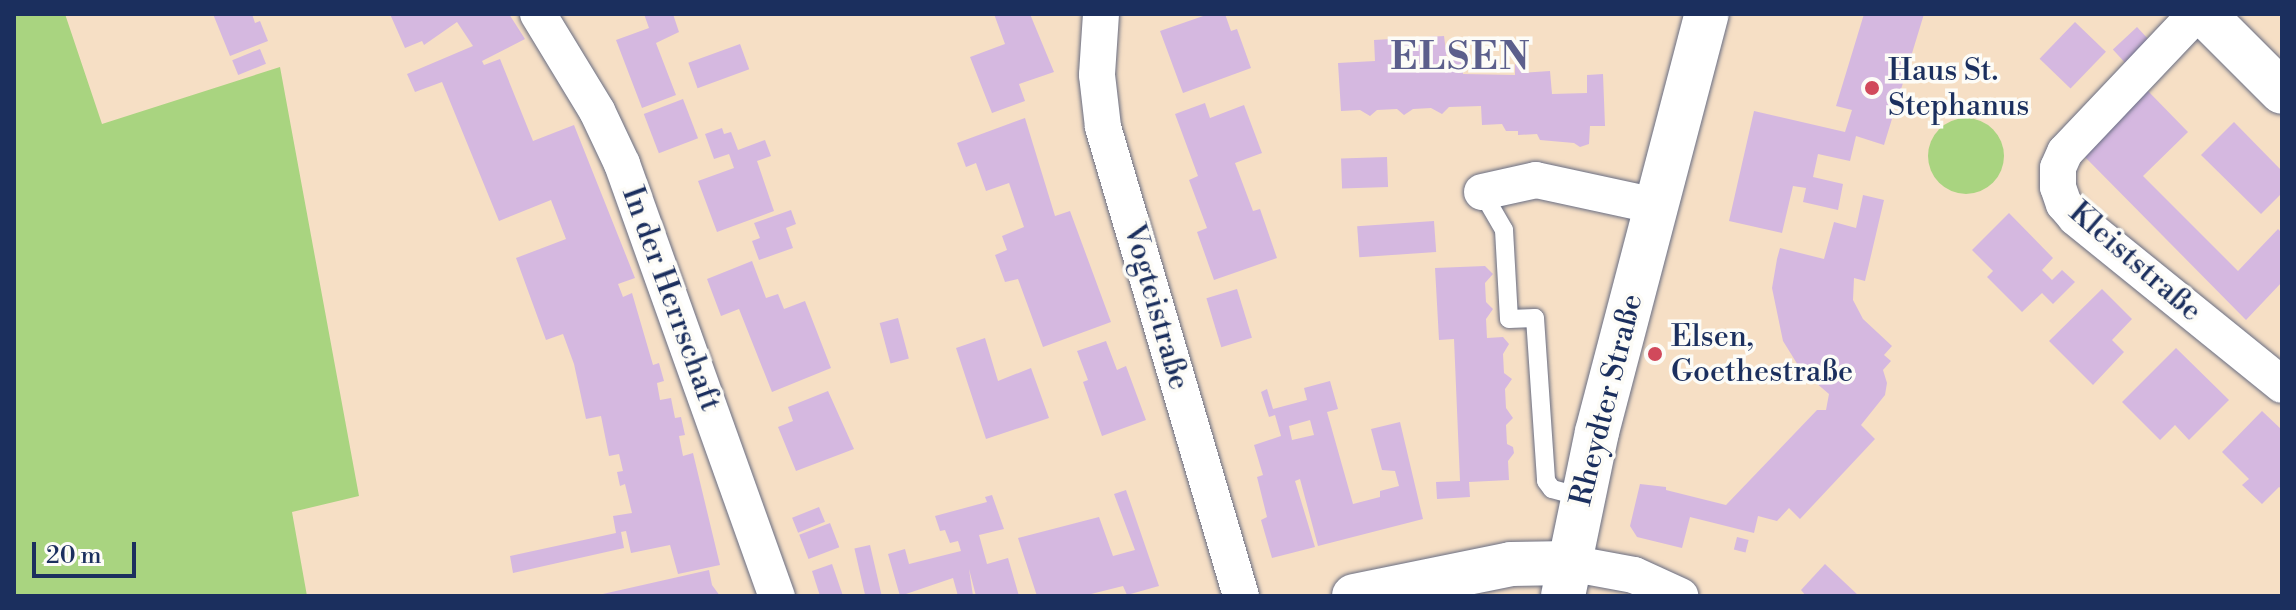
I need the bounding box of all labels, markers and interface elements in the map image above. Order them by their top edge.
district label: ELSEN [1391,35,1531,81]
place label: Haus St. Stephanus [1888,53,2029,124]
marker: Haus St. Stephanus [1863,79,1881,97]
street label: In der Herrschaft [614,182,728,416]
street label: Kleiststraße [2061,195,2209,329]
street label: Vogteistraße [1115,220,1197,394]
street label: Rheydter Straße [1563,290,1651,510]
place label: Elsen, Goethestraße [1671,319,1853,390]
marker: Elsen, Goethestraße [1646,345,1664,363]
scale bar [36,526,140,576]
text: 20 m [46,541,102,571]

